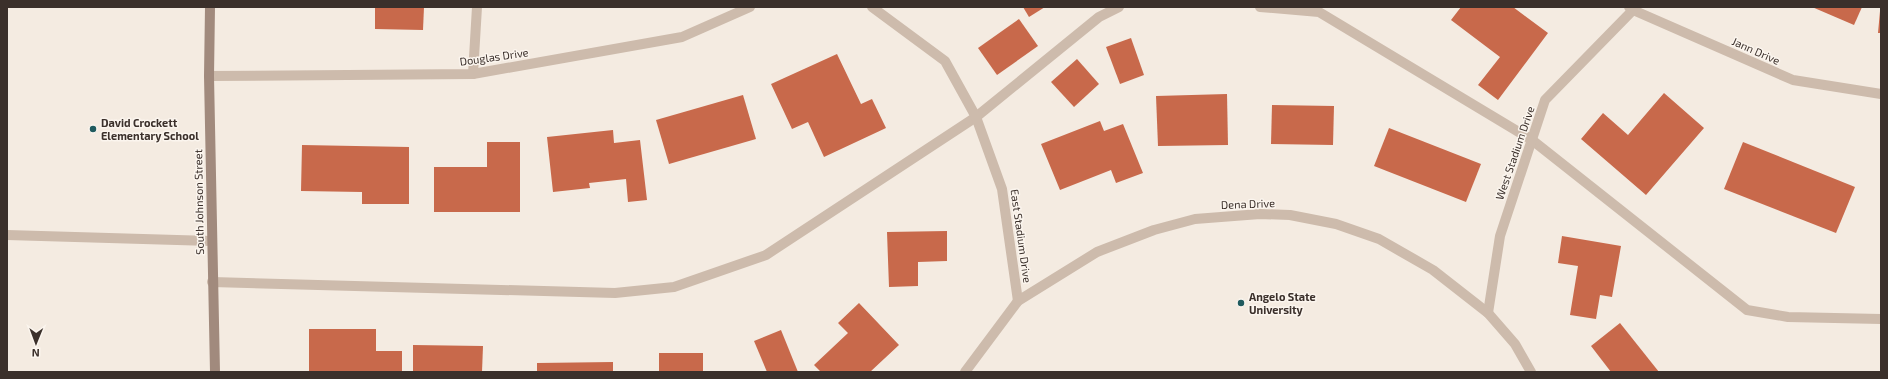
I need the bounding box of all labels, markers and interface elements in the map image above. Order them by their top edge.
street label: Jann Drive [1730,34,1782,67]
street label: Douglas Drive [459,45,529,68]
street label: West Stadium Drive [1492,104,1537,201]
place label: David Crockett Elementary School [101,116,199,143]
marker: David Crockett Elementary School [88,124,98,134]
street label: South Johnson Street [191,149,206,255]
street label: East Stadium Drive [1008,188,1035,284]
street label: Dena Drive [1221,196,1275,211]
place label: Angelo State University [1249,290,1316,317]
marker: Angelo State University [1236,298,1246,308]
north arrow [16,323,56,363]
text: N [32,347,40,360]

